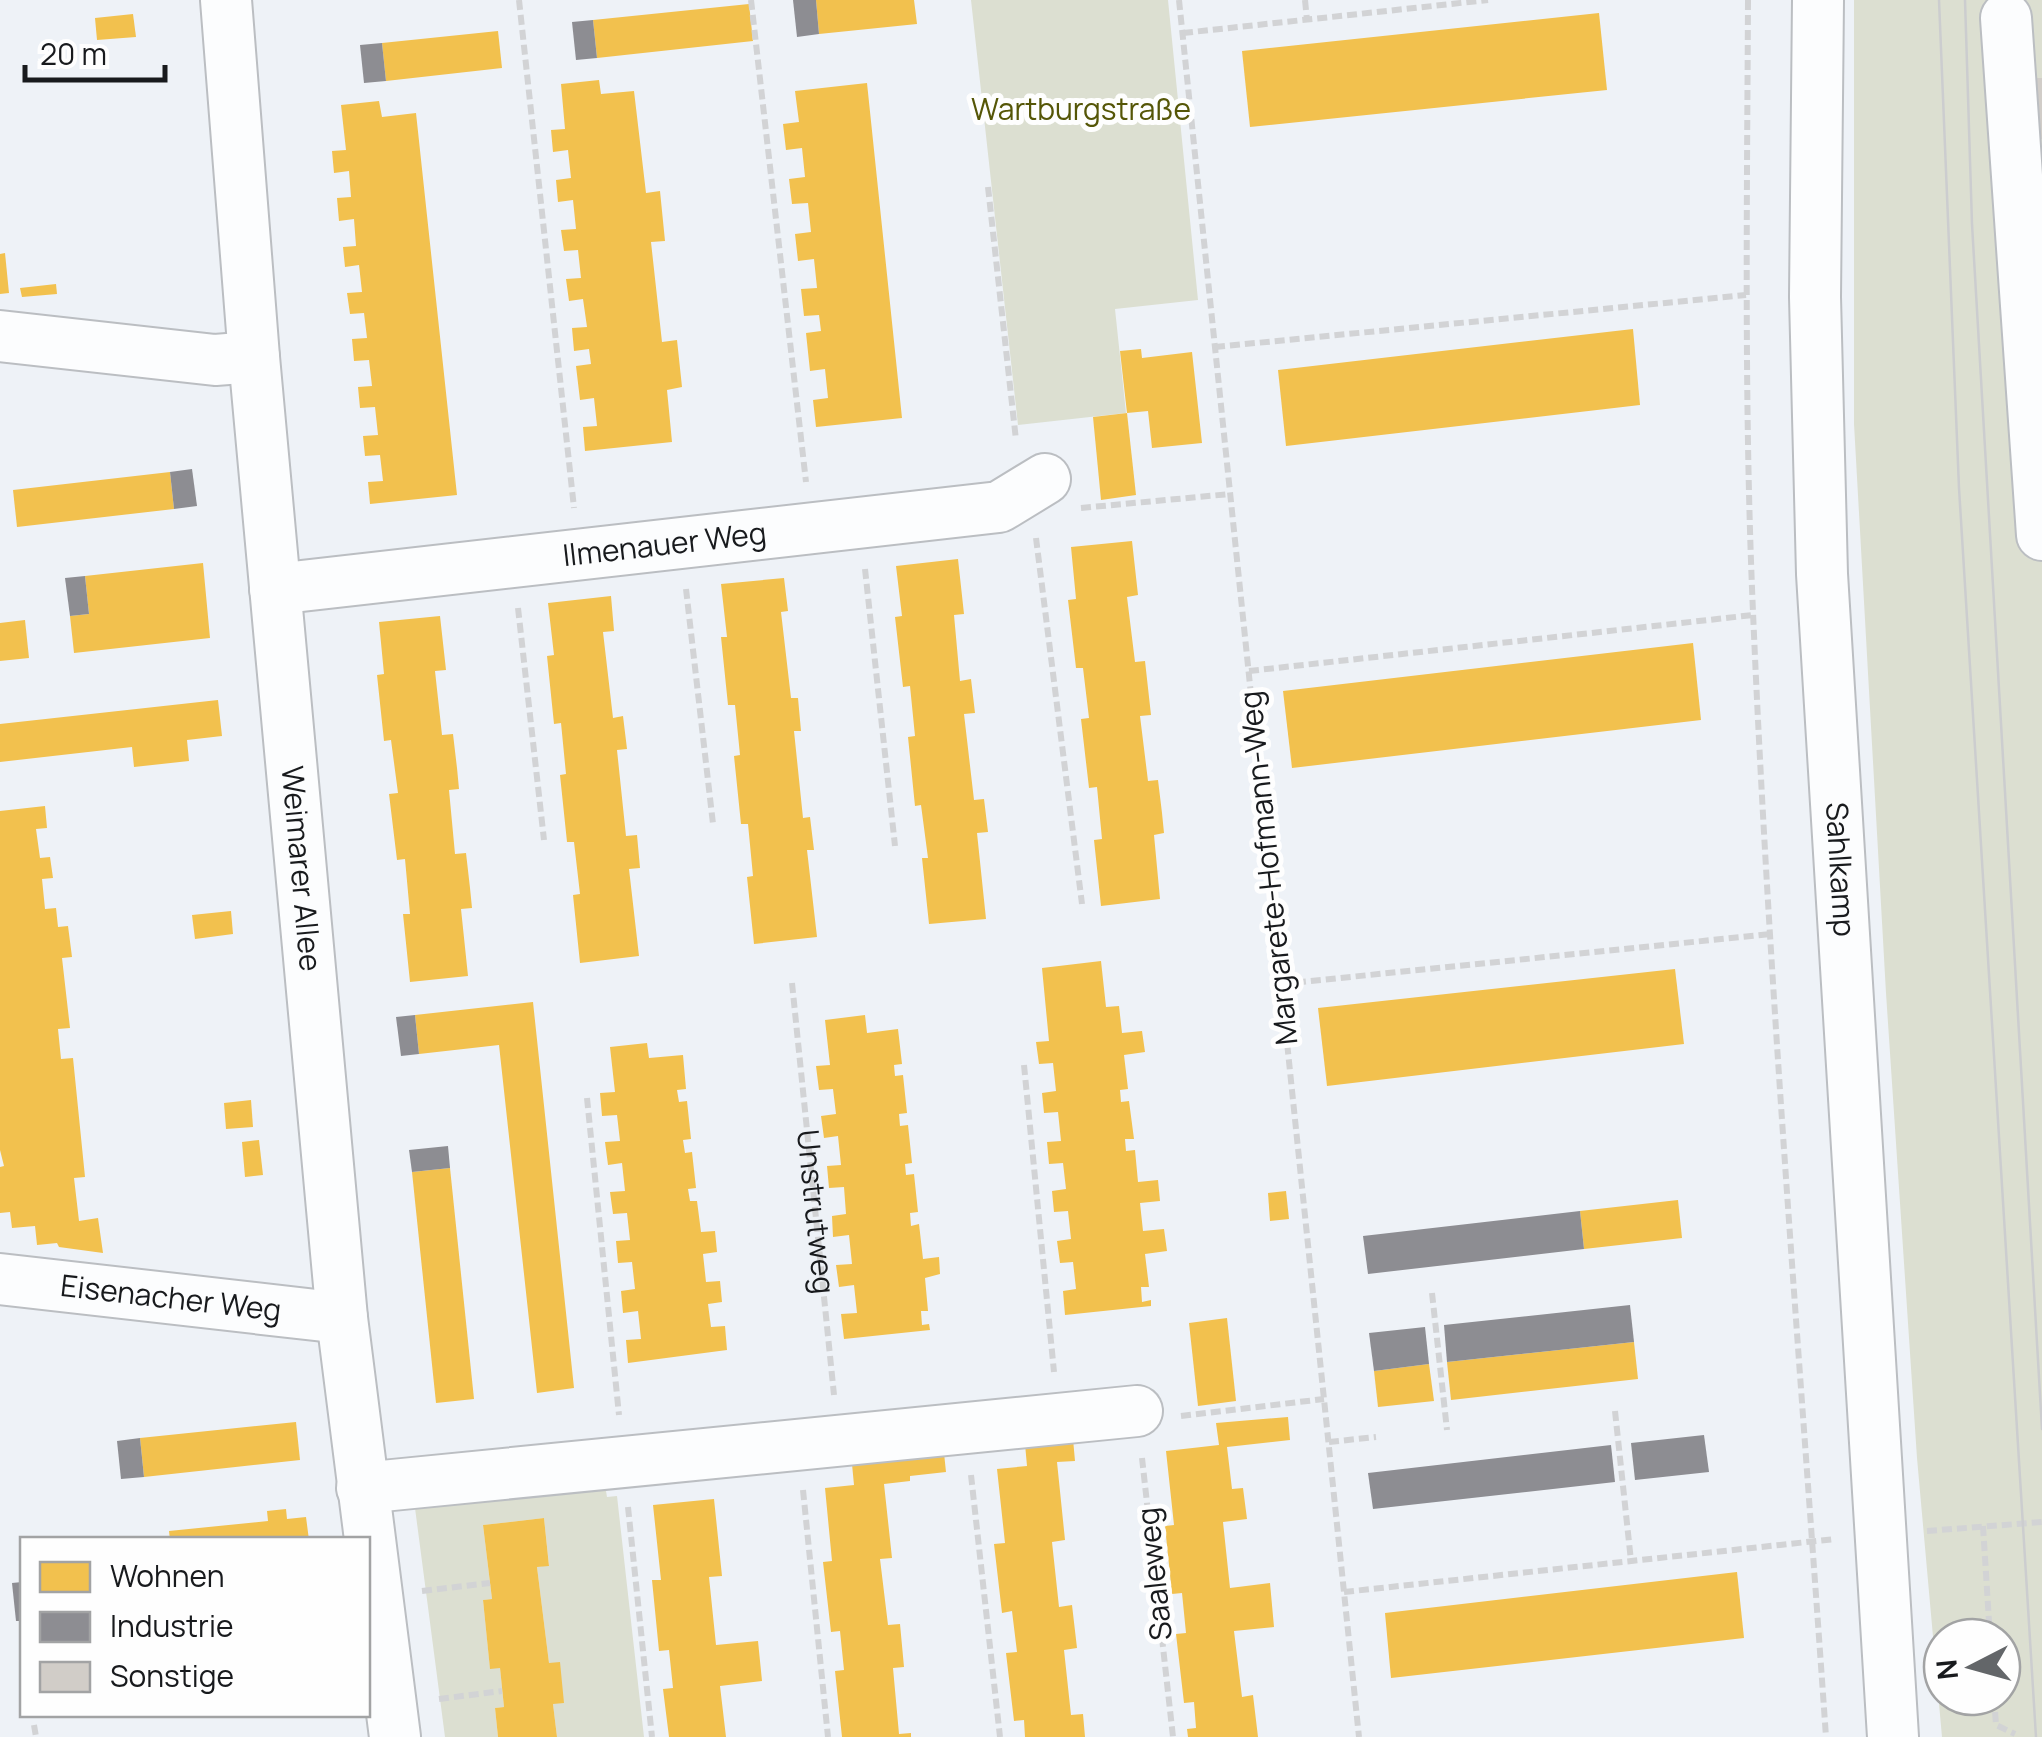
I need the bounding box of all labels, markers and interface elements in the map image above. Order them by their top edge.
scale bar [25,20,165,82]
text: 20 m [40,33,107,74]
park label: Wartburgstraße [971,88,1191,129]
street label: Ilmenauer Weg [560,512,768,575]
street label: Margarete-Hofmann-Weg [1229,689,1306,1047]
street label: Weimarer Allee [273,764,332,973]
street label: Sahlkamp [1817,801,1866,938]
street label: Unstrutweg [788,1127,846,1296]
street label: Eisenacher Weg [59,1264,284,1330]
street label: Saaleweg [1126,1506,1181,1643]
legend [20,1537,370,1717]
text: Wohnen [110,1555,224,1596]
text: Industrie [110,1605,233,1646]
north arrow [1922,1617,2022,1717]
text: Sonstige [110,1655,234,1696]
text: N [1926,1658,1966,1682]

